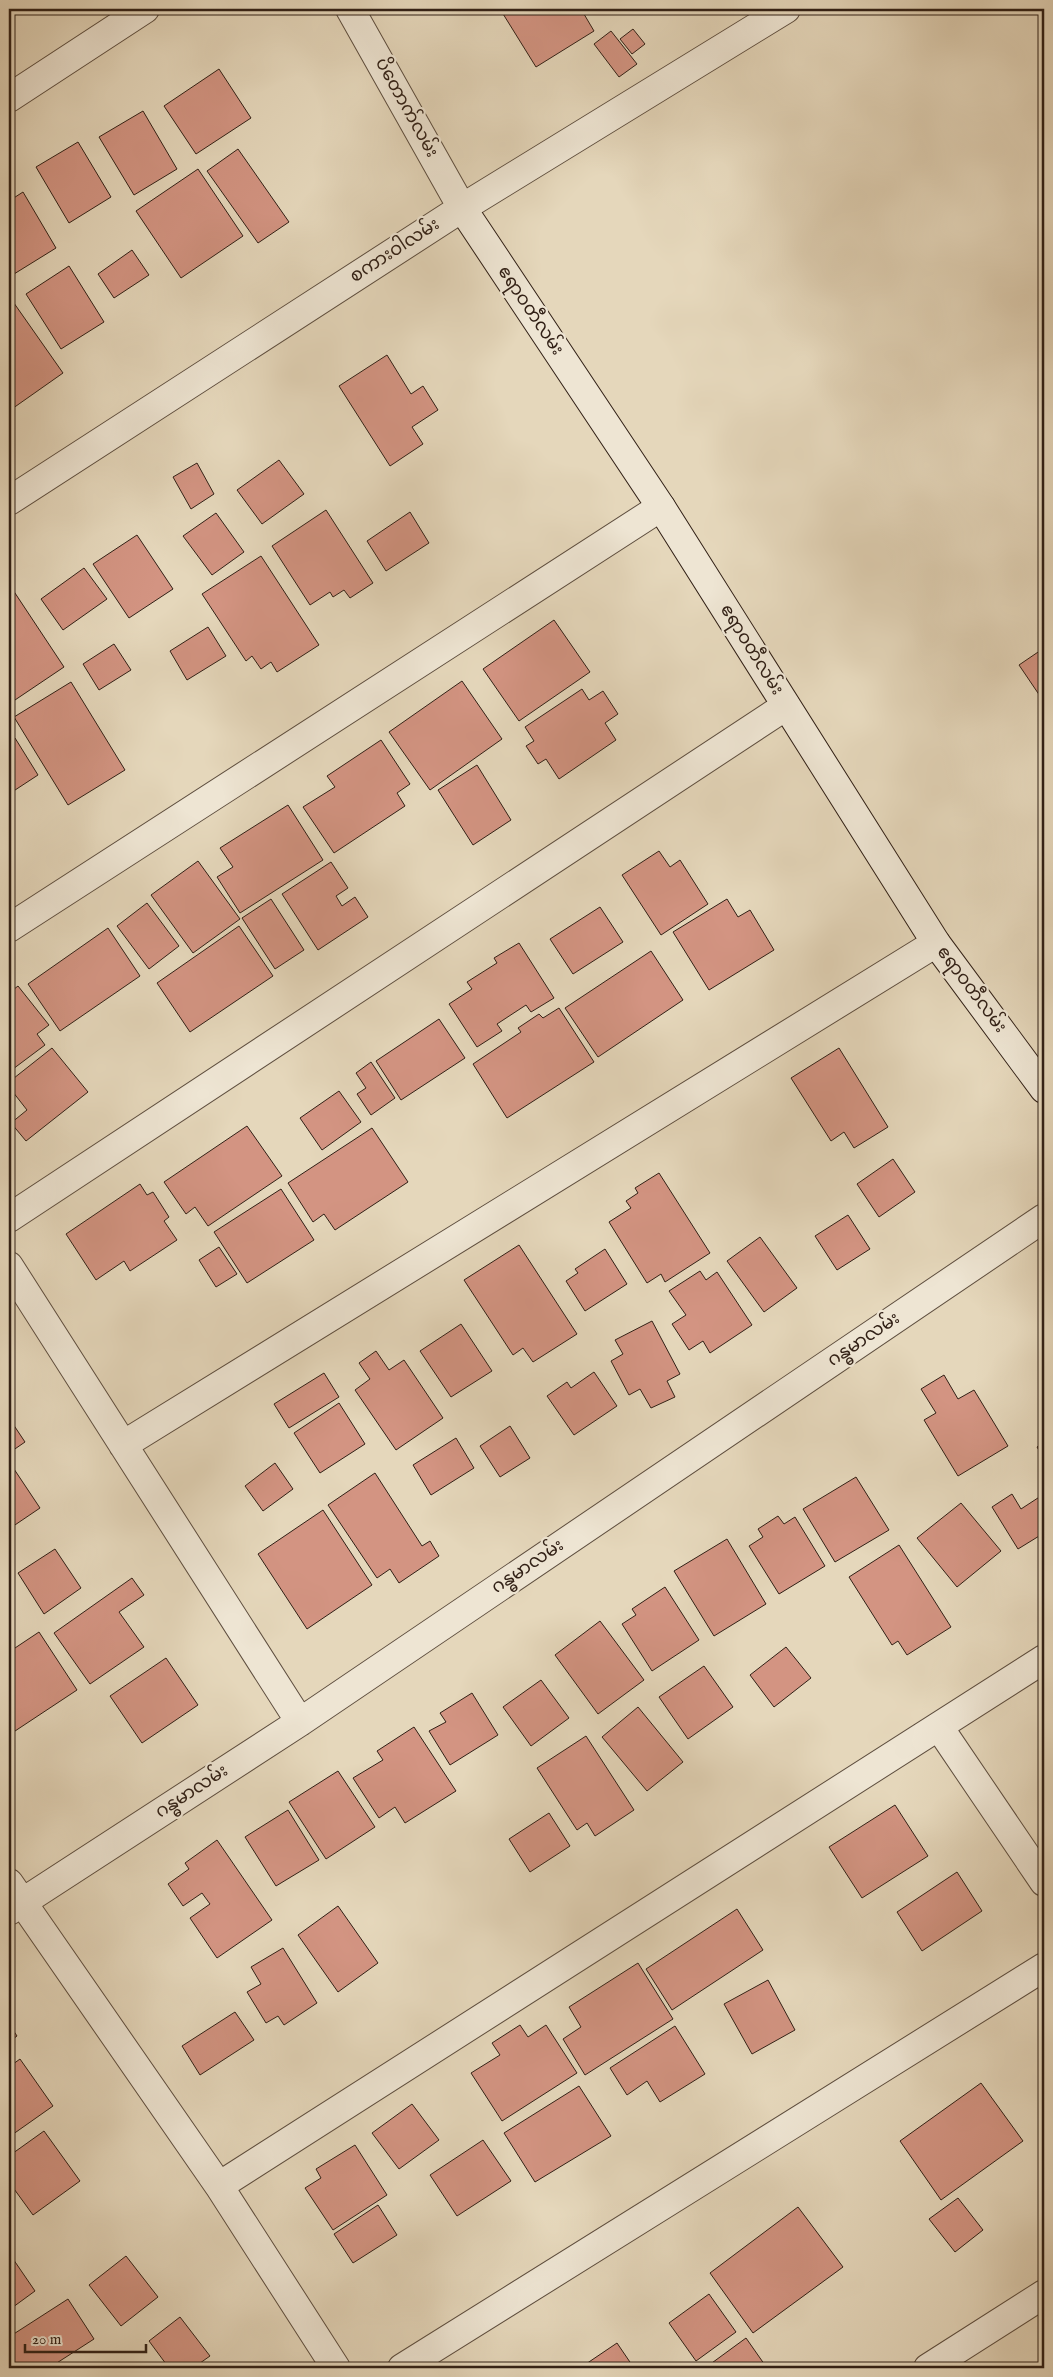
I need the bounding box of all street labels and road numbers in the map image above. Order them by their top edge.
street label: ပိတောက်လမ်း [369,52,446,162]
street label: စကားဝါလမ်း [344,211,444,289]
street label: ဧရာဝတီလမ်း [490,260,572,361]
street label: ဧရာဝတီလမ်း [712,598,791,701]
street label: ဧရာဝတီလမ်း [929,940,1014,1039]
street label: ဂန္ဓမာလမ်း [822,1305,906,1375]
street label: ဂန္ဓမာလမ်း [486,1532,570,1602]
street label: ဂန္ဓမာလမ်း [150,1757,234,1826]

